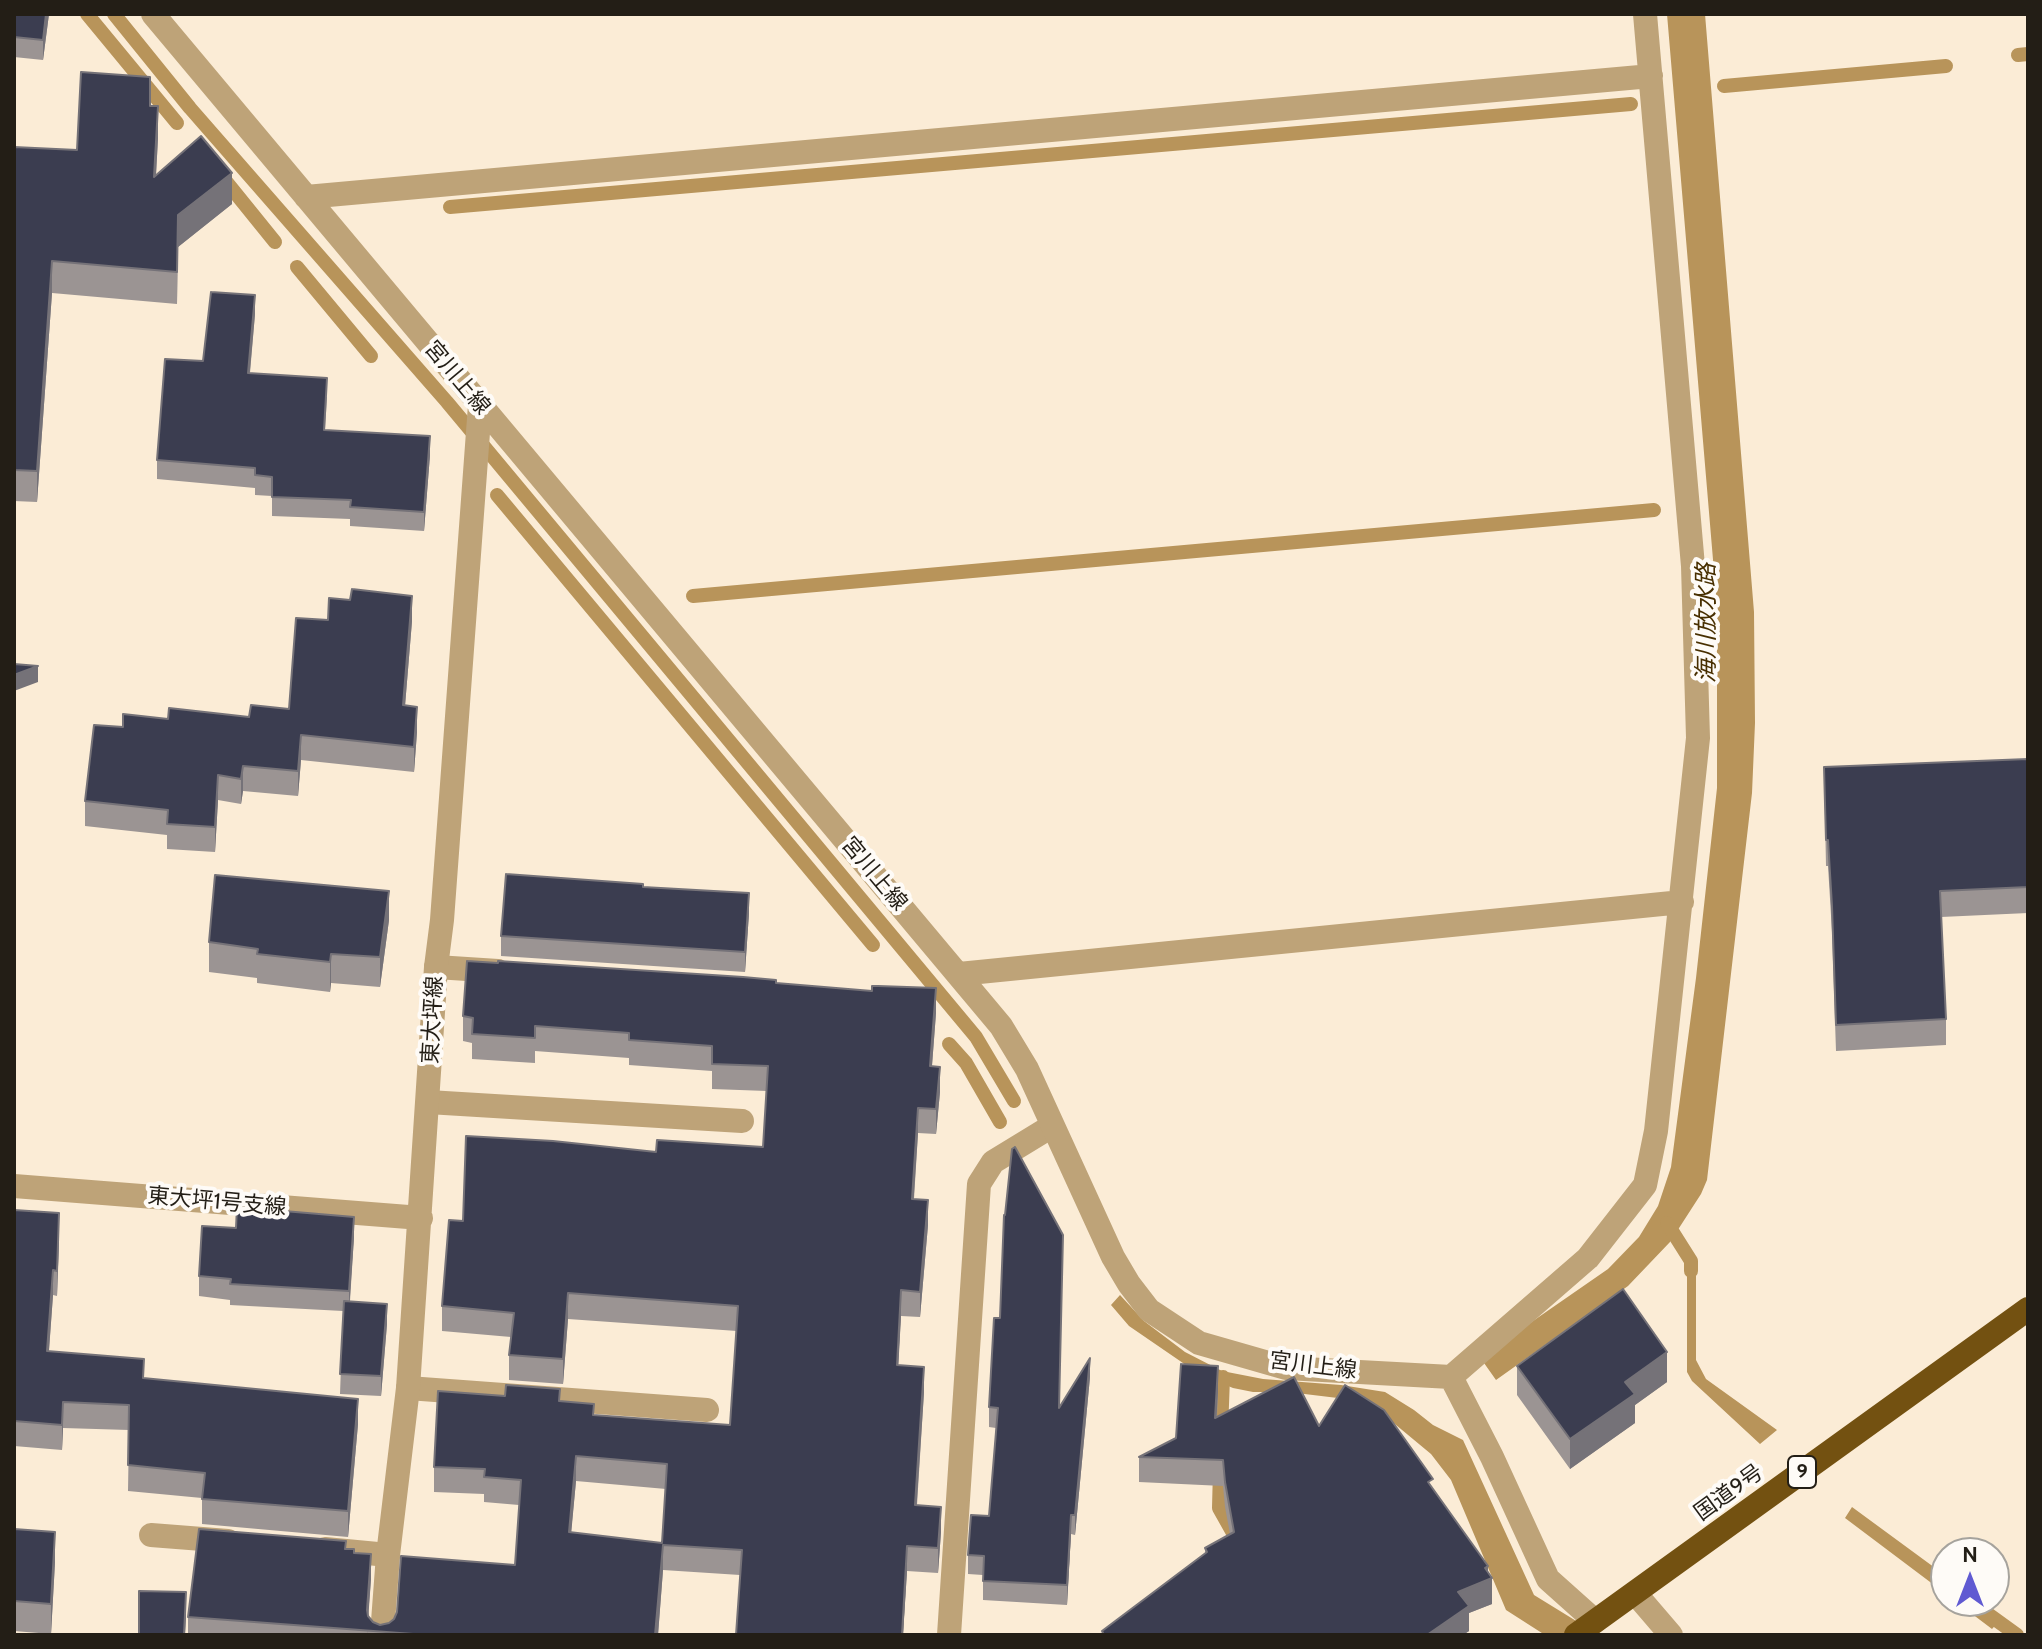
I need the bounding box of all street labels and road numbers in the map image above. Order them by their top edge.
street label: 宮川上線 [419,336,495,420]
street label: 宮川上線 [836,832,912,916]
street label: 東大坪線 [418,975,448,1065]
street label: 東大坪1号支線 [147,1183,287,1221]
street label: 宮川上線 [1268,1348,1358,1384]
road number: 9 [1788,1456,1816,1488]
street label: 国道9号 [1689,1459,1769,1527]

